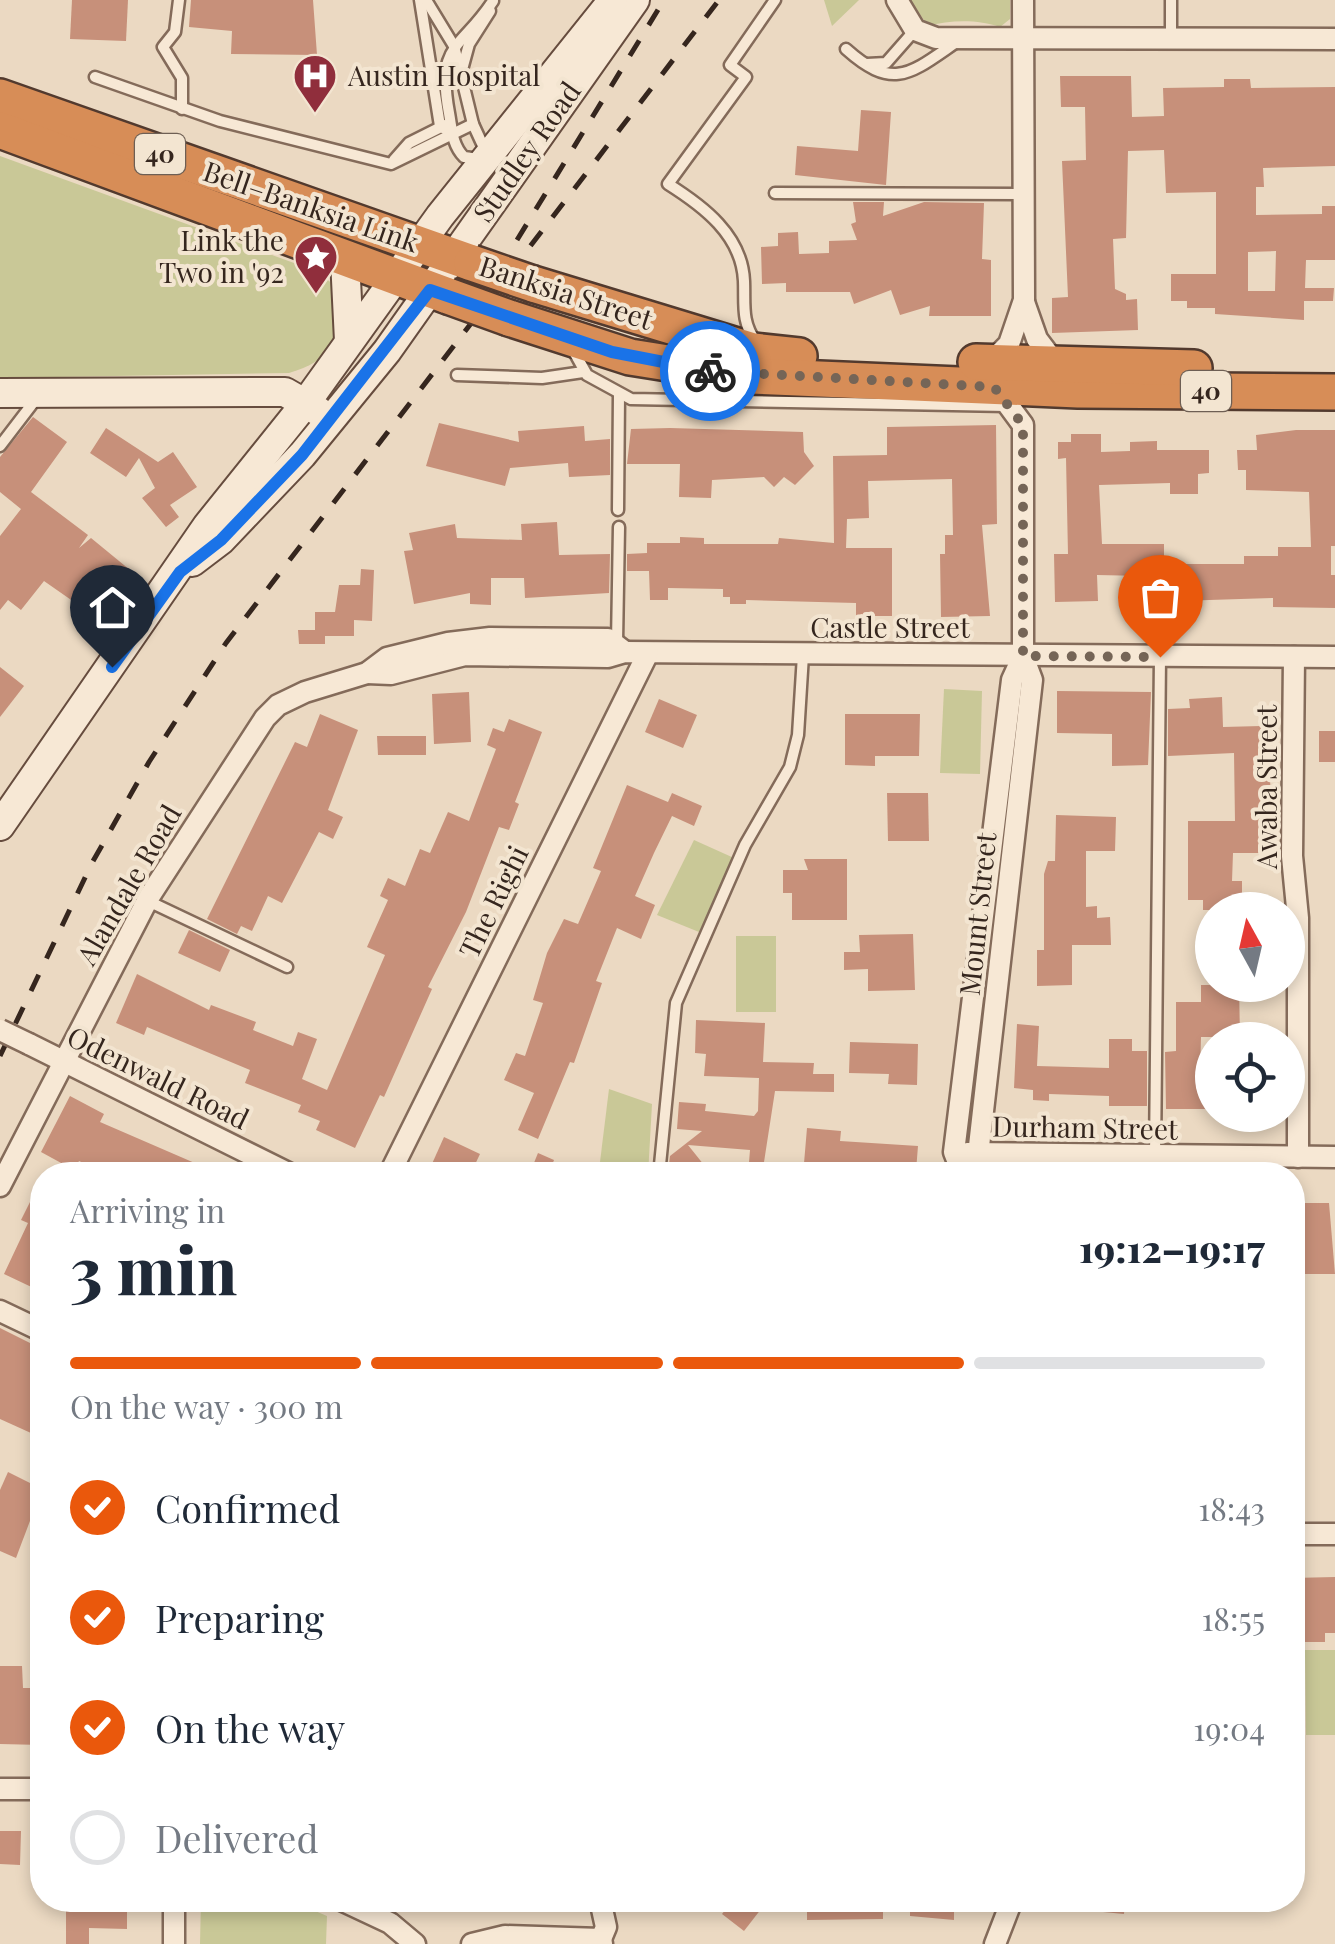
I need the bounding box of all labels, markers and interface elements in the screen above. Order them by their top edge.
hospital icon: Austin Hospital [292,53,338,114]
place label: Austin Hospital [347,56,540,93]
street label: Studley Road [464,74,588,229]
road number: 40 [135,134,185,174]
street label: Bell–Banksia Link [199,151,425,260]
place label: Link the Two in '92 [159,221,284,290]
place icon: Link the Two in '92 [293,234,339,295]
street label: Banksia Street [475,246,659,337]
courier [660,321,760,421]
icon: bike [683,344,738,399]
road number: 40 [1181,371,1231,411]
pin [1118,555,1203,658]
pin [70,565,155,668]
icon: bag [1133,570,1188,625]
icon: home [85,580,140,635]
street label: Castle Street [810,608,971,645]
street label: Awaba Street [1247,704,1284,870]
street label: Alandale Road [66,797,188,972]
street label: Mount Street [950,829,1004,997]
street label: The Righi [450,839,536,964]
north arrow [1195,892,1305,1002]
map controls [1195,892,1305,1132]
street label: Odenwald Road [62,1017,256,1137]
button: locate [1195,1022,1305,1132]
street label: Durham Street [992,1106,1179,1147]
text: Arriving in [70,1188,225,1231]
text: 19:12–19:17 [1079,1222,1265,1273]
text: 3 min [70,1225,237,1311]
text: On the way · 300 m [70,1384,343,1427]
icon: check [70,1480,125,1535]
text: Confirmed [155,1482,340,1533]
text: 18:43 [1198,1486,1265,1529]
icon: check [70,1590,125,1645]
text: Preparing [155,1592,324,1643]
text: 18:55 [1201,1596,1265,1639]
icon: check [70,1700,125,1755]
text: On the way [155,1702,345,1753]
text: 19:04 [1193,1706,1265,1749]
text: Delivered [155,1812,319,1863]

